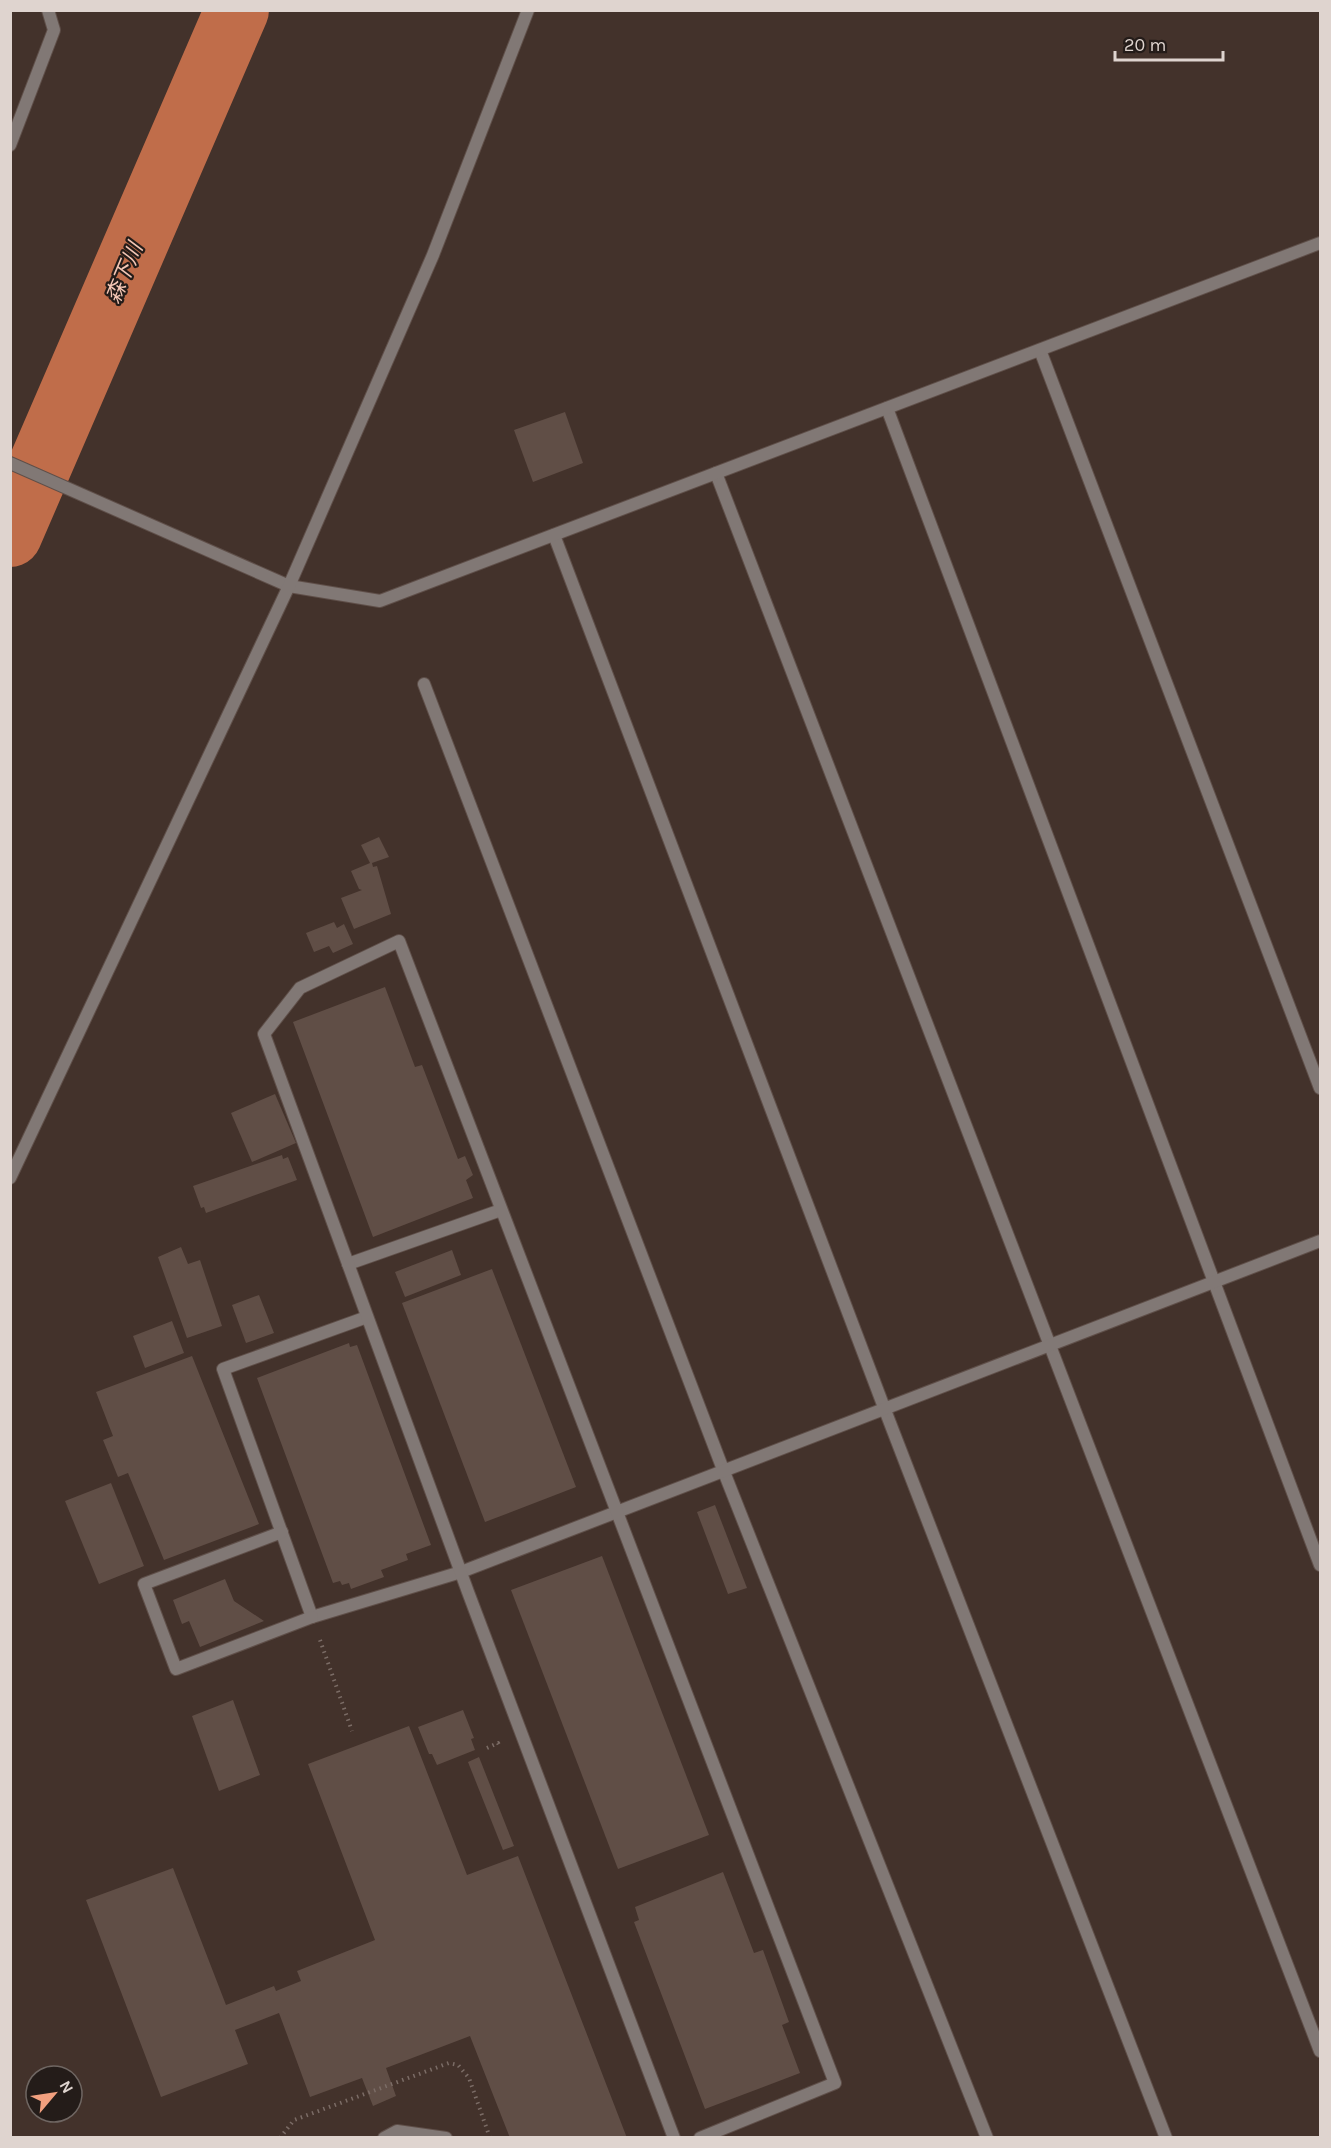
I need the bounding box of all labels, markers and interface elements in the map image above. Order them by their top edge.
scale bar [1115,24,1223,62]
text: 20 m [1124,34,1166,56]
water label: 森下川 [101,237,148,307]
north arrow [24,2064,84,2124]
text: N [56,2077,78,2097]

